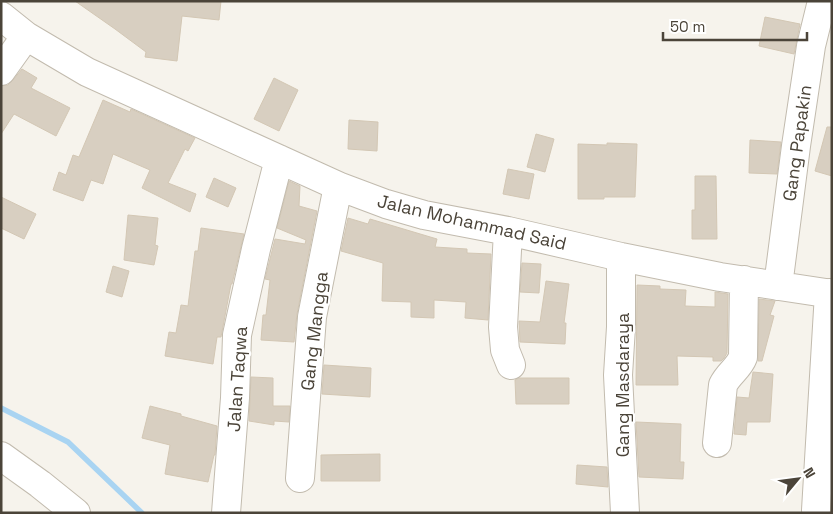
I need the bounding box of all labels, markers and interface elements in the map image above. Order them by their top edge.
scale bar [663,10,807,42]
text: 50 m [670,17,705,36]
street label: Gang Papakin [777,83,817,203]
street label: Jalan Mohammad Said [375,189,569,255]
street label: Gang Mangga [295,270,333,392]
street label: Gang Masdaraya [611,313,634,457]
street label: Jalan Taqwa [222,325,252,433]
north arrow [773,454,823,504]
text: N [799,464,820,481]

